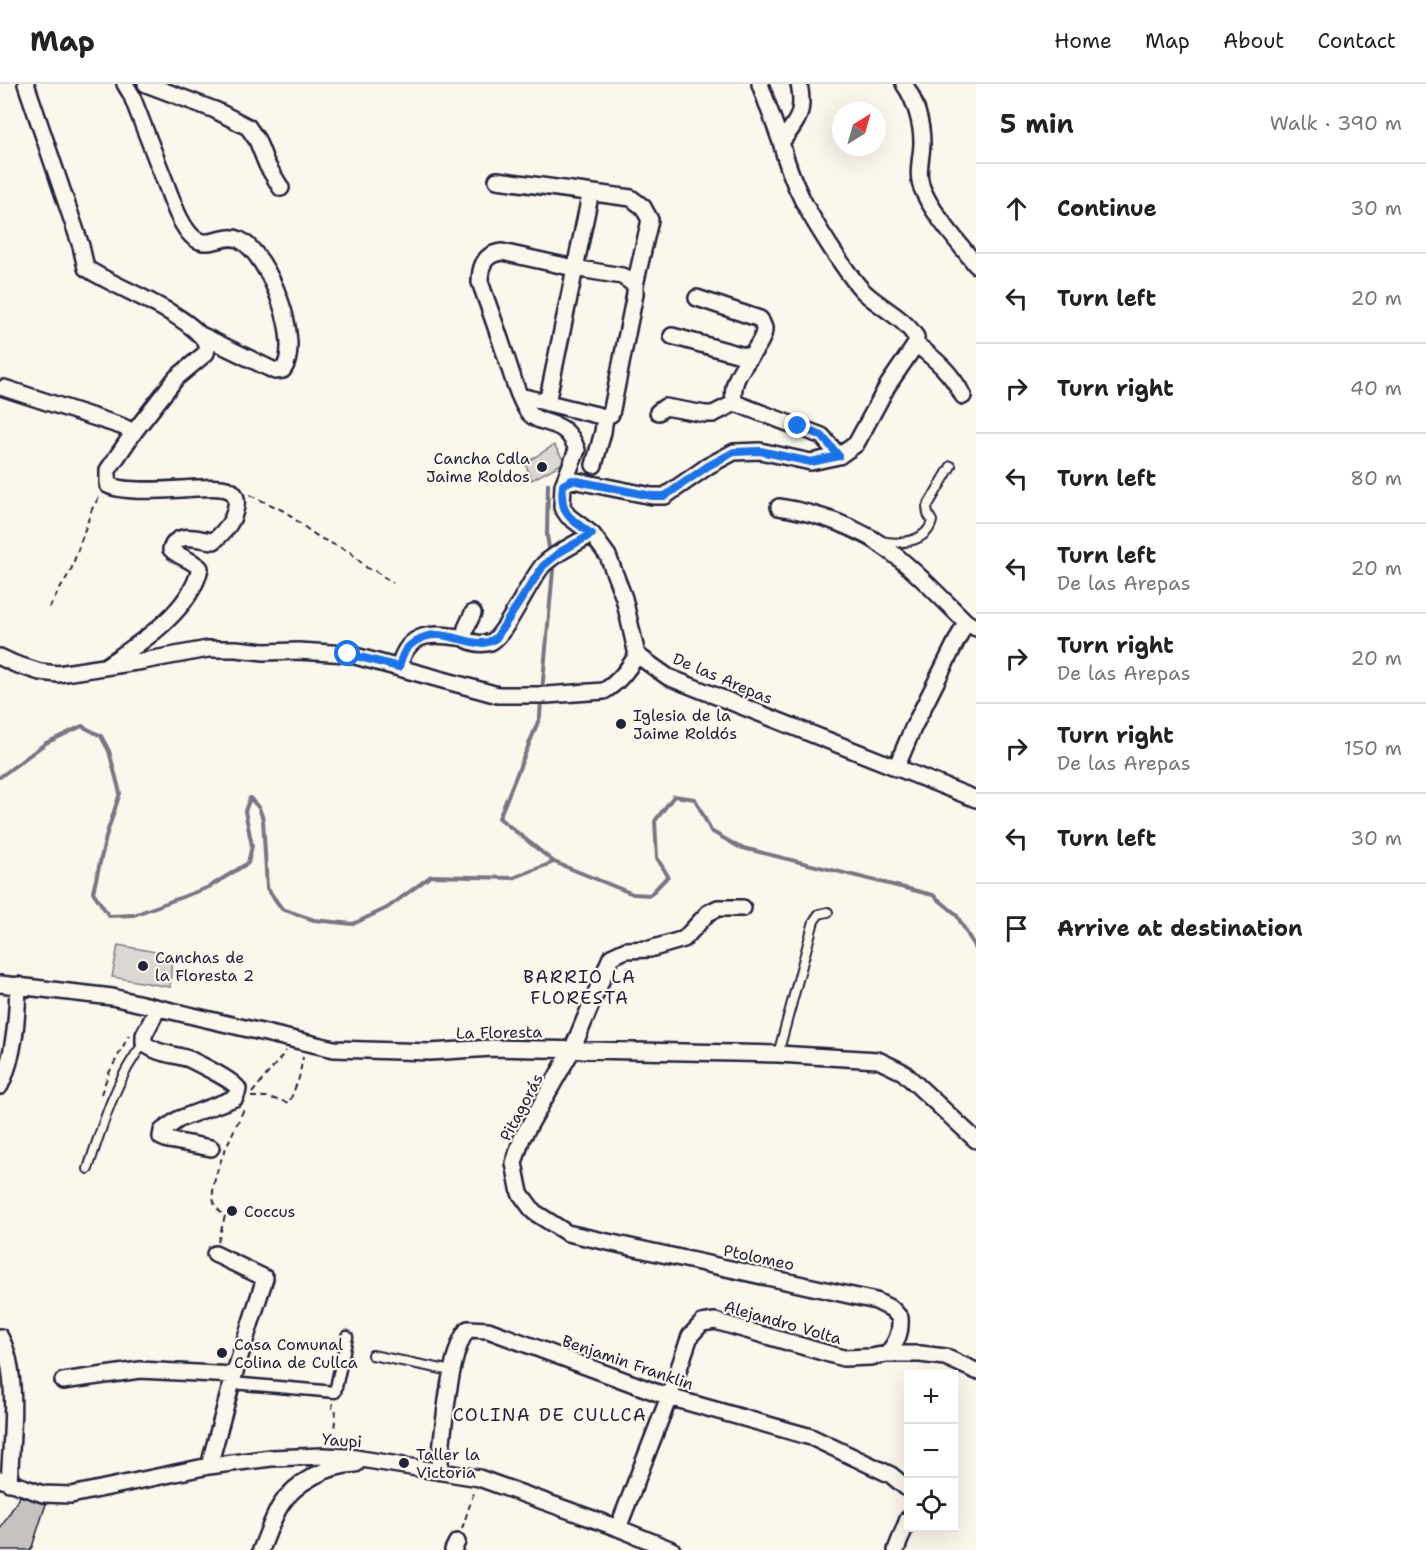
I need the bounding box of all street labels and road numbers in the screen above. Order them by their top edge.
street label: De las Arepas [670,648,776,709]
street label: La Floresta [456,1021,542,1044]
street label: Pitagorás [495,1070,548,1145]
street label: Ptolomeo [722,1240,796,1275]
street label: Alejandro Volta [722,1296,844,1349]
street label: Benjamin Franklin [559,1330,696,1395]
street label: Yaupi [321,1429,363,1452]

